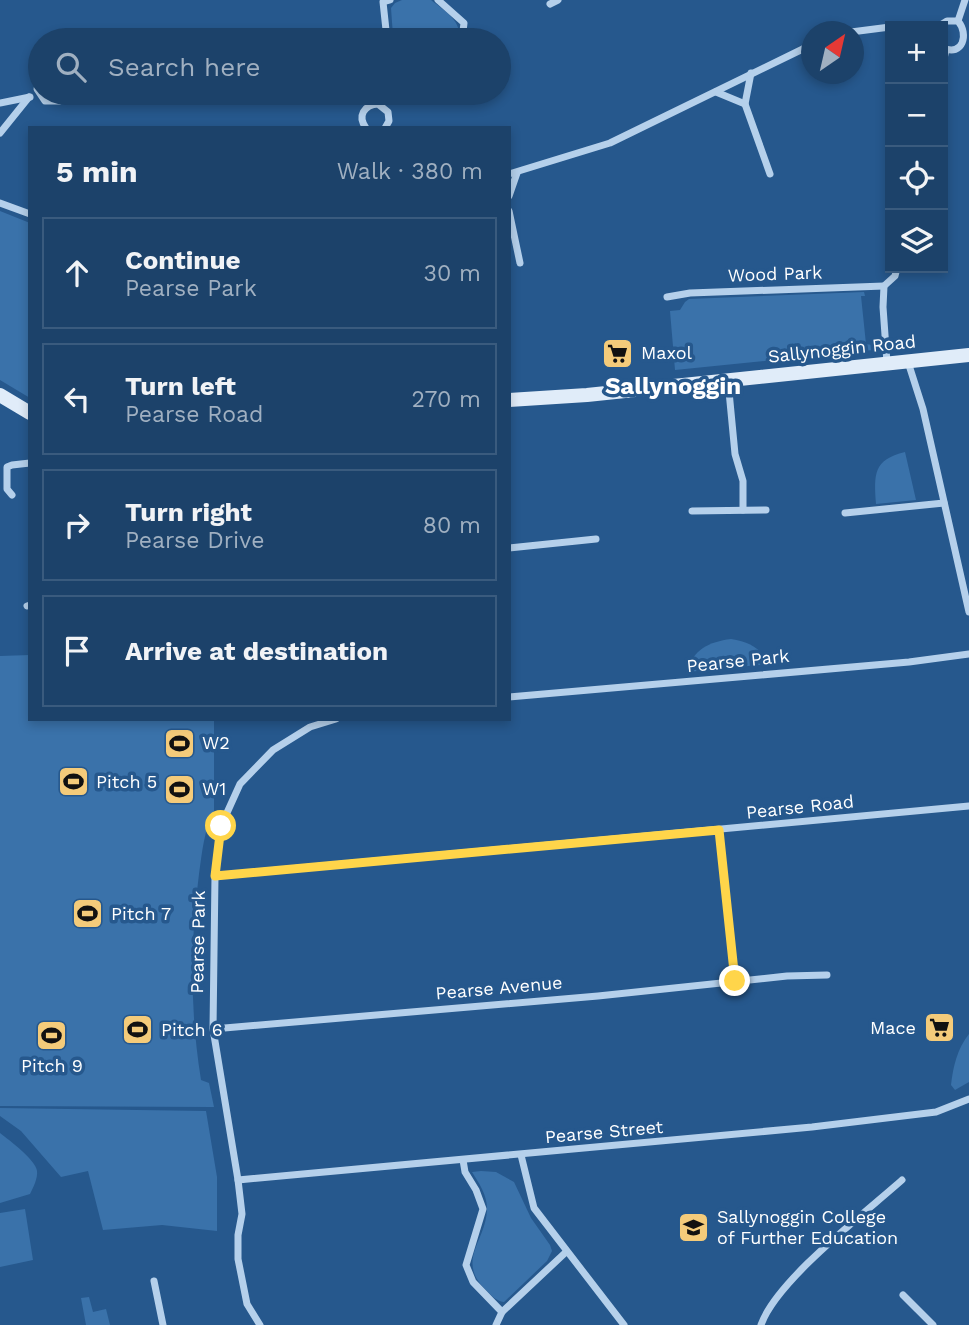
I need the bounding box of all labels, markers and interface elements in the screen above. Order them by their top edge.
north arrow [801,21,864,84]
map controls [885,21,948,273]
button: + [885,21,948,84]
search box [28,28,511,105]
icon: search [52,48,90,86]
text: Search here [108,52,260,82]
button: − [885,84,948,147]
button: locate [885,147,948,210]
text: 5 min [56,154,138,189]
text: Walk · 380 m [337,158,483,185]
button: layers [885,210,948,273]
text: Continue [125,245,241,275]
icon: ahead [58,254,96,292]
text: 30 m [424,260,481,287]
street label: Wood Park [727,261,823,286]
text: Pearse Park [125,275,257,302]
street label: Sallynoggin Road [767,330,917,367]
supermarket icon: Maxol [601,336,635,370]
place label: Maxol [641,342,692,363]
text: Turn left [125,371,236,401]
district label: Sallynoggin [605,372,741,400]
icon: left [58,380,96,418]
text: 270 m [412,386,481,413]
text: Pearse Road [125,401,263,428]
text: Turn right [125,497,252,527]
icon: right [58,506,96,544]
text: 80 m [423,512,481,539]
text: Pearse Drive [125,527,264,554]
icon: arrive [58,632,96,670]
text: Arrive at destination [125,636,388,666]
street label: Pearse Park [686,645,790,676]
sports icon: W2 [162,726,196,760]
place label: W2 [202,732,230,753]
sports icon: Pitch 5 [56,765,90,799]
place label: Pitch 5 [96,771,157,792]
sports icon: W1 [162,772,196,806]
place label: W1 [202,778,226,799]
street label: Pearse Road [745,790,855,823]
route start [205,810,236,841]
street label: Pearse Park [186,890,209,994]
sports icon: Pitch 7 [71,897,105,931]
place label: Pitch 7 [111,903,171,924]
route end [719,965,750,996]
street label: Pearse Avenue [435,971,563,1004]
supermarket icon: Mace [922,1011,956,1045]
sports icon: Pitch 6 [121,1013,155,1047]
place label: Mace [870,1017,916,1038]
sports icon: Pitch 9 [35,1019,69,1053]
place label: Pitch 6 [161,1019,223,1040]
place label: Pitch 9 [21,1055,83,1076]
street label: Pearse Street [544,1116,664,1147]
place label: Sallynoggin College of Further Education [717,1206,898,1248]
school or university icon: Sallynoggin College of Further Education [677,1210,711,1244]

